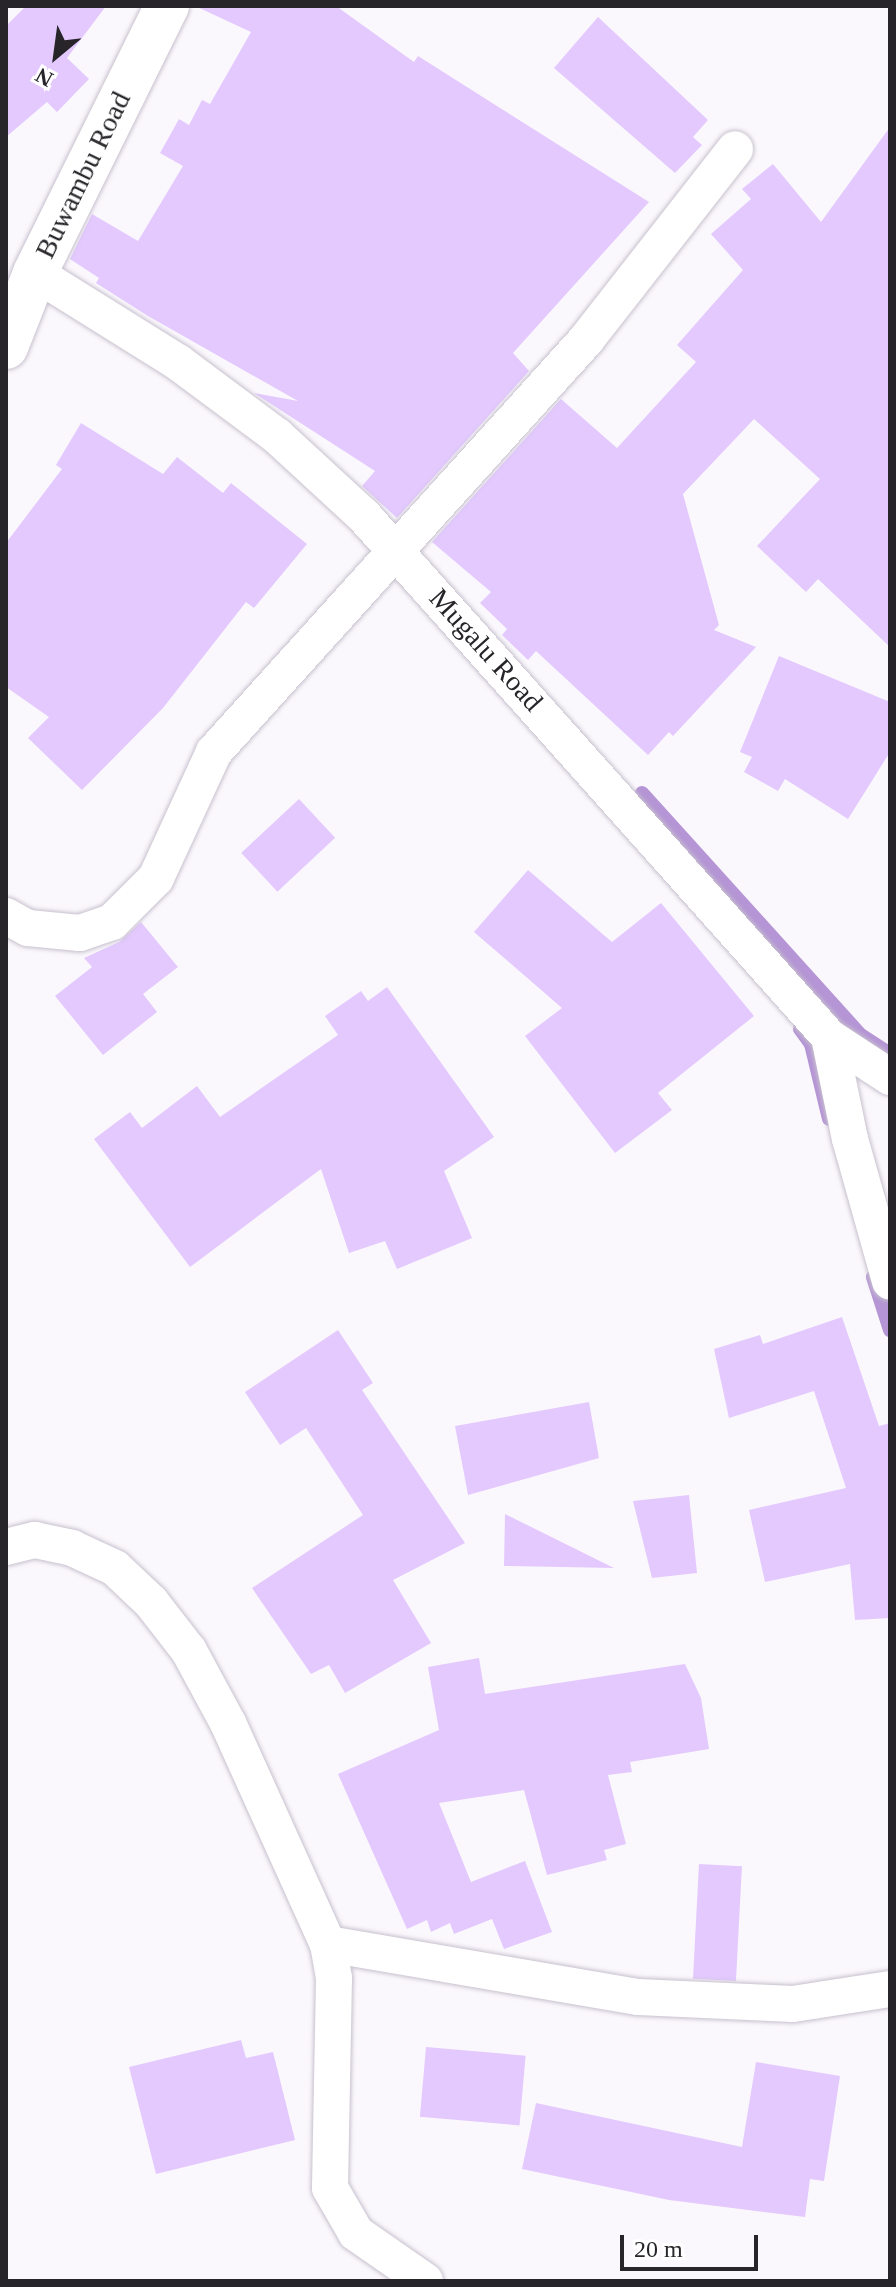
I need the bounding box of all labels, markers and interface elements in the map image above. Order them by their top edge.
north arrow [16,16,96,96]
text: N [31,63,57,92]
street label: Buwambu Road [28,86,138,264]
street label: Mugalu Road [422,582,550,718]
scale bar [624,2219,762,2269]
text: 20 m [634,2236,683,2262]

